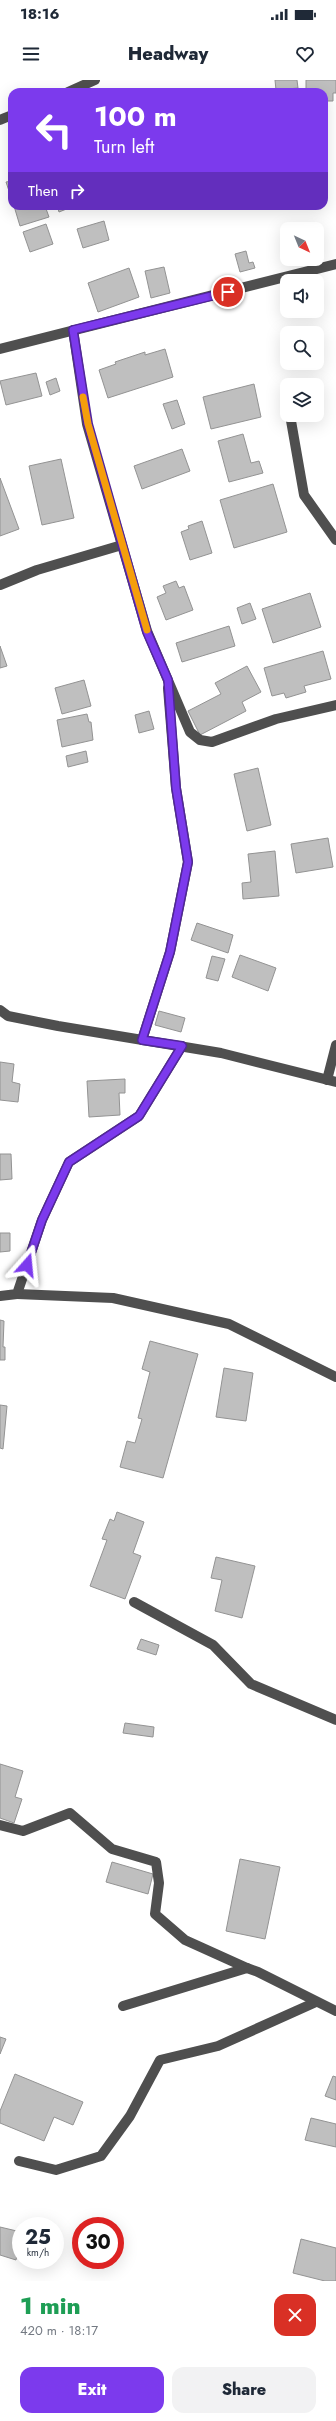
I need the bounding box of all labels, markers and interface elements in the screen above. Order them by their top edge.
text: 18:16 [20,3,60,25]
text: Headway [128,41,208,67]
icon: menu [20,43,42,65]
icon: heart [294,43,316,65]
text: 100 m [94,96,177,137]
icon: left [28,104,80,156]
text: Turn left [94,134,154,160]
text: Then [28,180,58,202]
icon: right [66,180,88,202]
north arrow [280,222,324,266]
map controls [280,222,324,422]
button: sound [280,274,324,318]
pin [211,275,245,309]
icon: arrive [217,281,239,303]
button: search [280,326,324,370]
button: layers [280,378,324,422]
position arrow [6,1244,48,1286]
speed limit sign: 30 [72,2217,124,2269]
text: 25 [25,2223,51,2252]
text: km/h [27,2245,49,2260]
text: 1 min [20,2288,81,2323]
button: close [274,2294,316,2336]
text: 420 m · 18:17 [20,2321,98,2340]
button: Exit [20,2367,164,2413]
button: Share [172,2367,316,2413]

